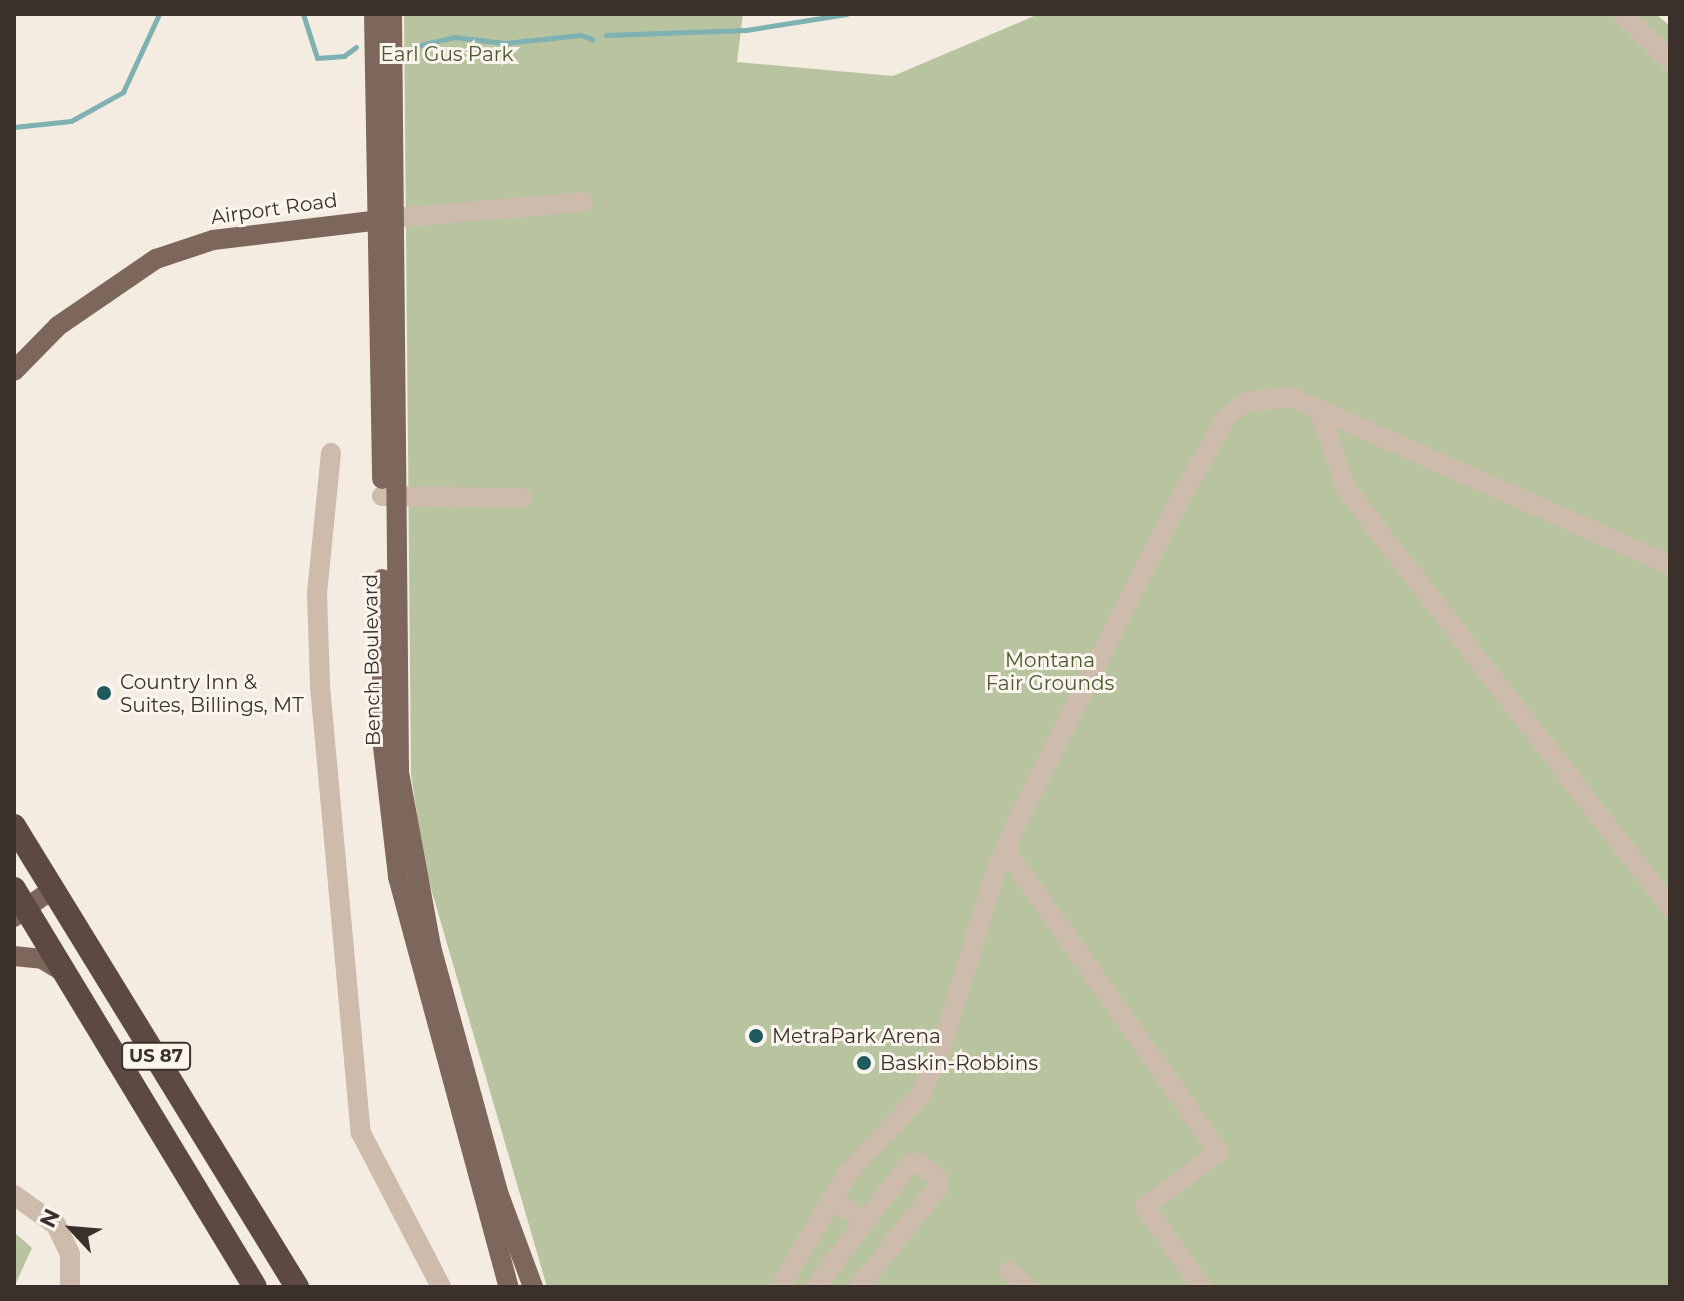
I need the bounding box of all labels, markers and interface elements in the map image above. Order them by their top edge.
park label: Earl Gus Park [380,42,514,66]
street label: Airport Road [209,188,339,230]
street label: Bench Boulevard [358,574,386,746]
park label: Montana Fair Grounds [986,648,1114,695]
place label: Country Inn & Suites, Billings, MT [120,670,304,717]
marker: Country Inn & Suites, Billings, MT [95,684,113,702]
place label: MetraPark Arena [772,1024,941,1048]
marker: MetraPark Arena [747,1027,765,1045]
road number: US 87 [120,1042,192,1070]
place label: Baskin-Robbins [880,1051,1038,1075]
marker: Baskin-Robbins [855,1054,873,1072]
north arrow [32,1189,112,1269]
text: N [34,1204,66,1232]

